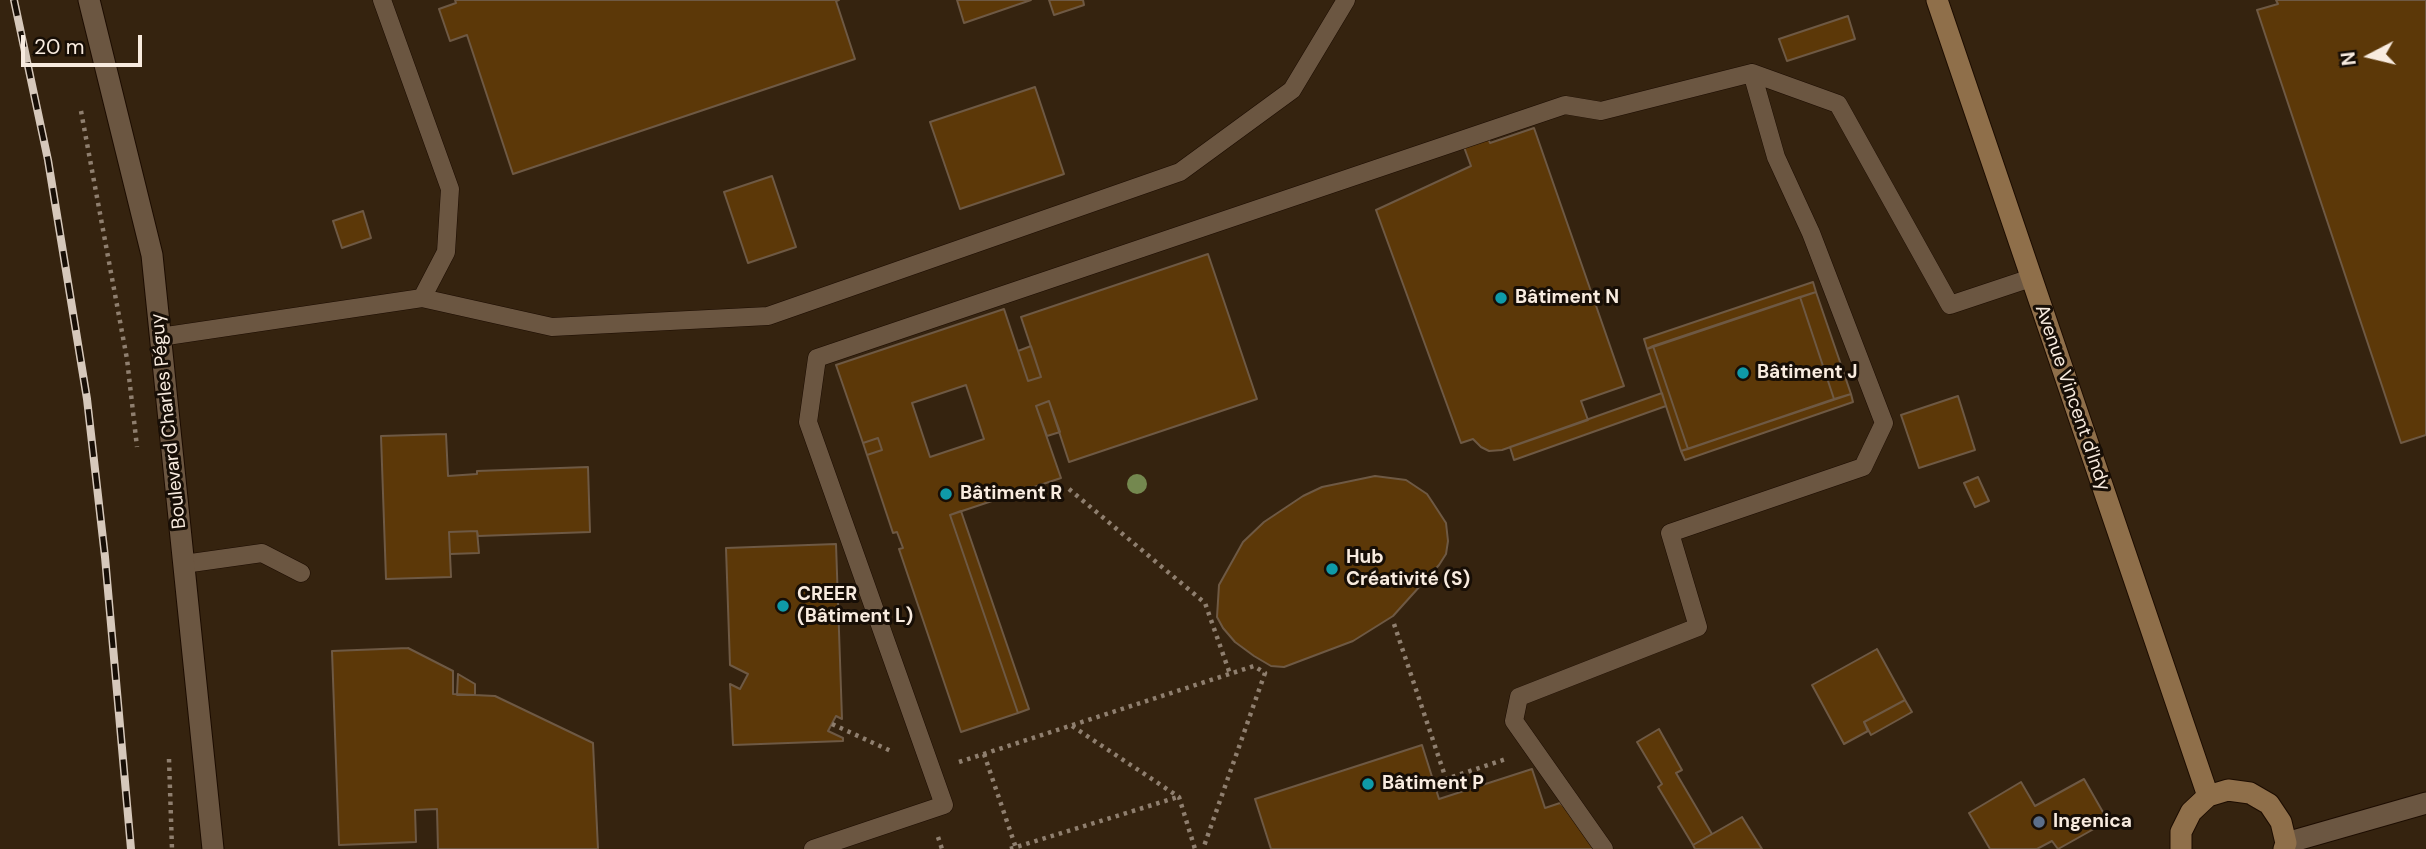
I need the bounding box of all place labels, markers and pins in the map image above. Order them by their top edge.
place label: Bâtiment N [1515,287,1619,309]
marker: Bâtiment N [1493,290,1509,306]
place label: Bâtiment J [1757,362,1858,384]
marker: Bâtiment J [1735,365,1751,381]
place label: Bâtiment R [960,483,1062,505]
marker: Bâtiment R [938,486,954,502]
place label: Hub Créativité (S) [1346,547,1470,591]
marker: Hub Créativité (S) [1324,561,1340,577]
place label: CREER (Bâtiment L) [797,584,913,628]
marker: CREER (Bâtiment L) [775,598,791,614]
place label: Bâtiment P [1382,773,1484,795]
marker: Bâtiment P [1360,776,1376,792]
place label: Ingenica [2053,811,2132,833]
marker: Ingenica [2031,814,2047,830]

